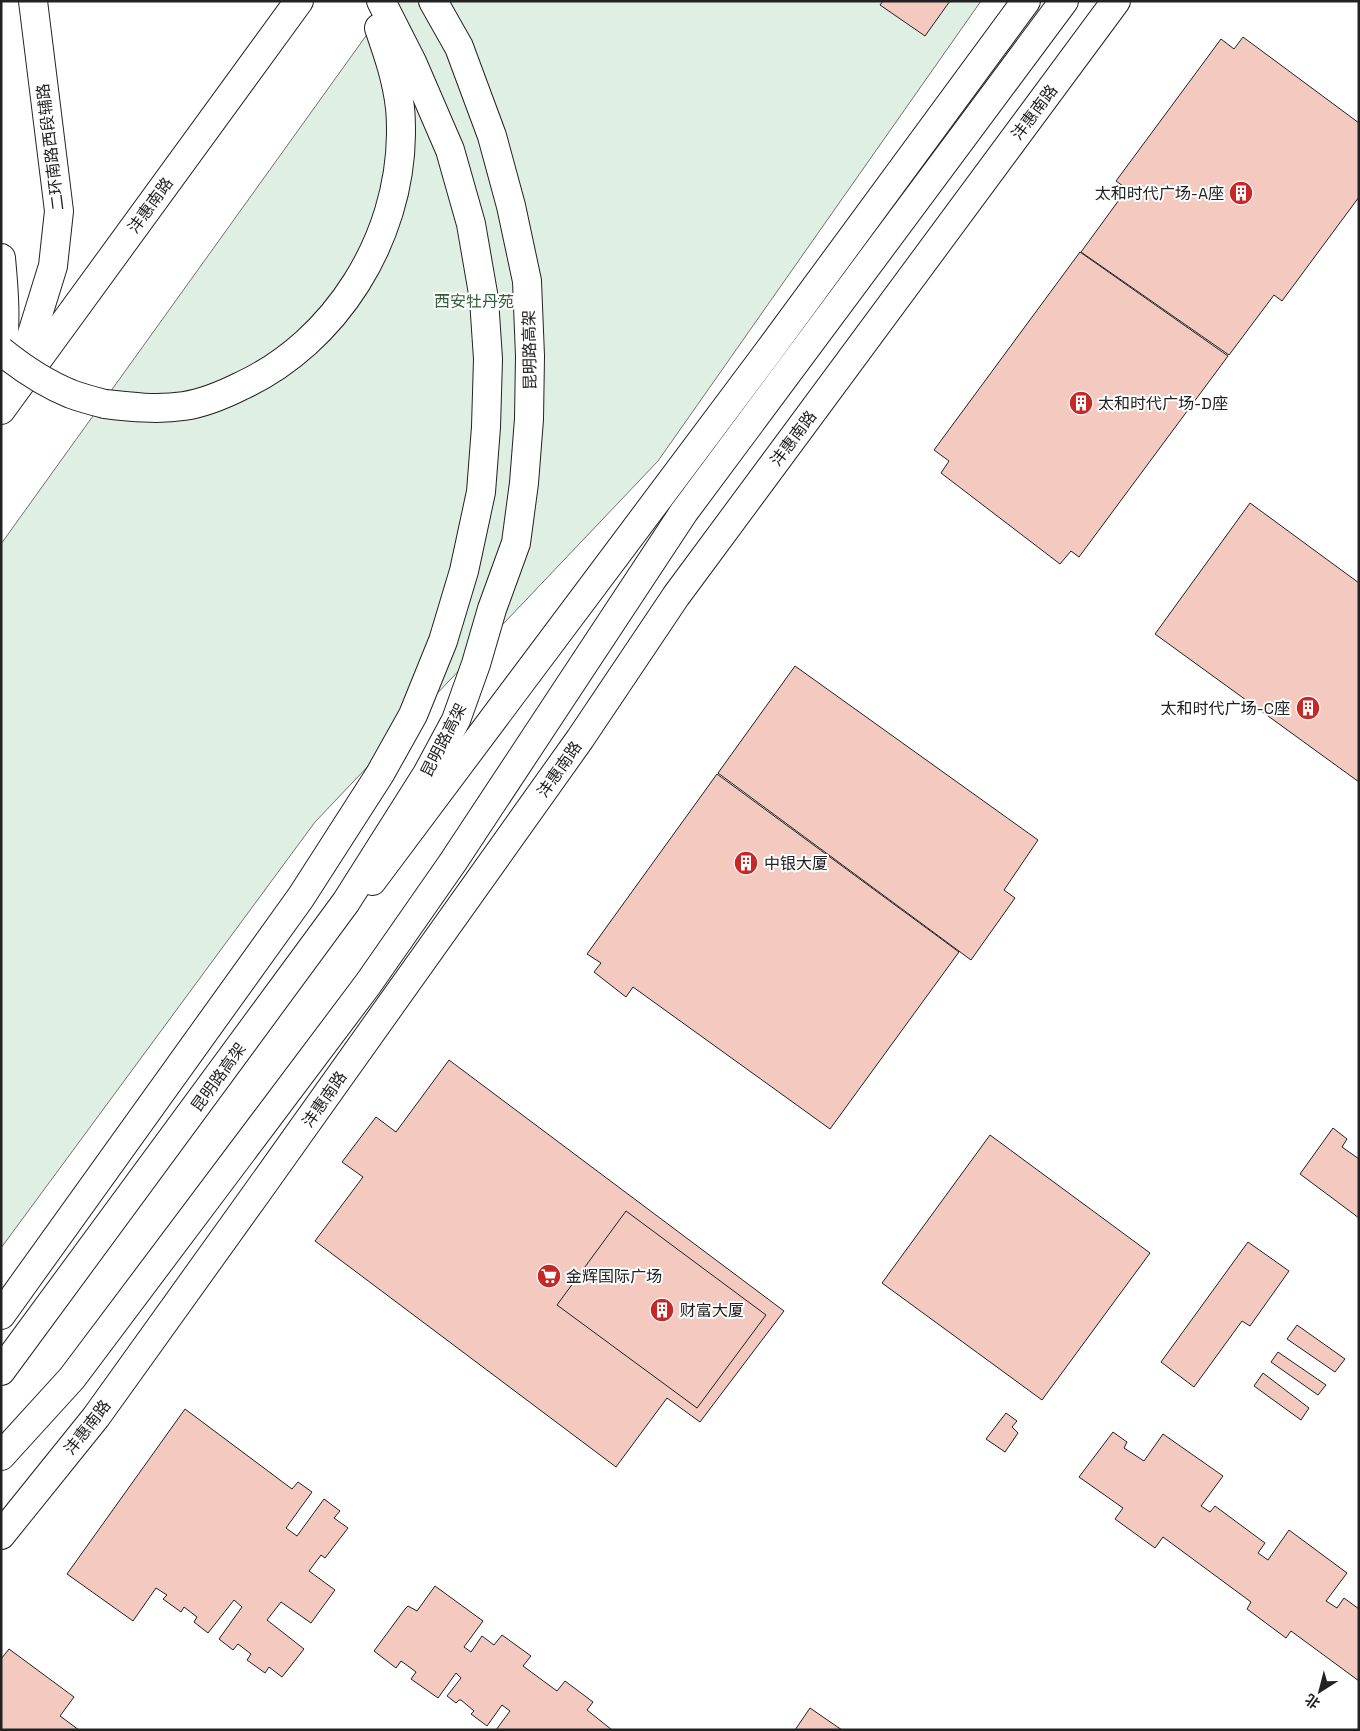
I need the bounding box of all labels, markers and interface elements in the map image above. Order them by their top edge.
street label: 沣惠南路 [1007,80,1062,144]
street label: 二环南路西段辅路 [32,82,69,212]
street label: 沣惠南路 [123,173,178,237]
building icon: 太和时代广场-A座 [1228,180,1254,206]
place label: 太和时代广场-A座 [1095,183,1224,204]
park label: 西安牡丹苑 [434,291,514,312]
street label: 昆明路高架 [518,310,541,390]
building icon: 太和时代广场-D座 [1068,390,1094,416]
place label: 太和时代广场-D座 [1098,393,1228,414]
street label: 沣惠南路 [766,406,821,470]
building icon: 太和时代广场-C座 [1295,695,1321,721]
place label: 太和时代广场-C座 [1160,698,1290,719]
street label: 昆明路高架 [416,700,471,781]
street label: 沣惠南路 [532,737,586,802]
building icon: 中银大厦 [733,850,759,876]
place label: 中银大厦 [764,853,828,874]
street label: 昆明路高架 [186,1039,250,1116]
street label: 沣惠南路 [297,1067,351,1132]
supermarket icon: 金辉国际广场 [536,1263,562,1289]
place label: 金辉国际广场 [566,1266,662,1287]
building icon: 财富大厦 [649,1297,675,1323]
place label: 财富大厦 [680,1300,744,1321]
street label: 沣惠南路 [59,1396,115,1459]
north arrow [1295,1666,1345,1716]
text: 北 [1301,1690,1323,1713]

